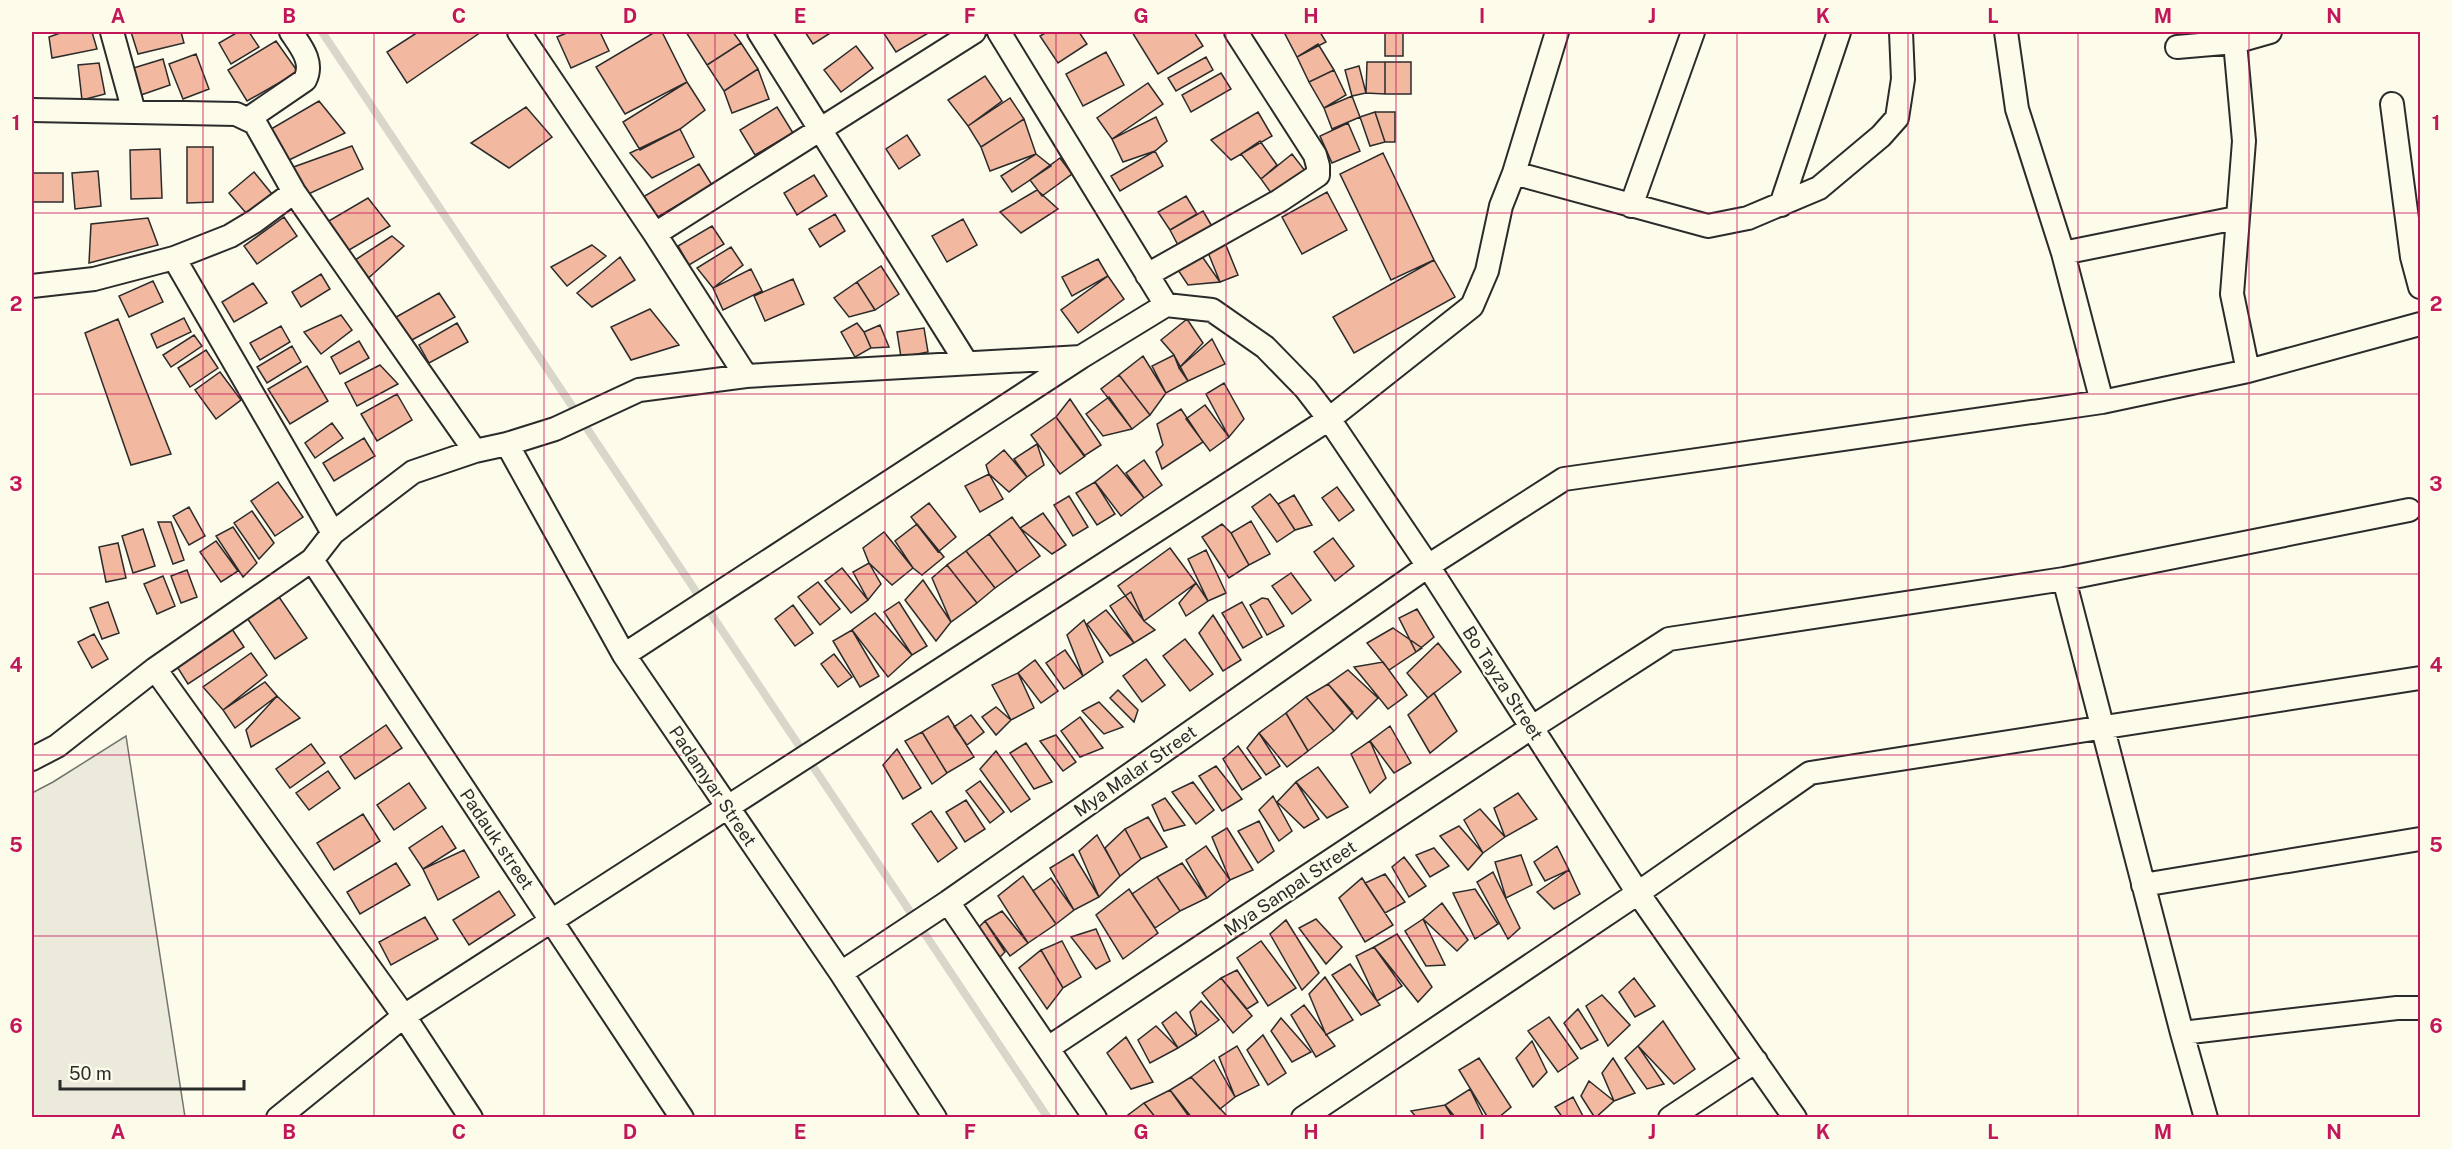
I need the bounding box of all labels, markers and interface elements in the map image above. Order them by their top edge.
text: A [111,4,125,28]
text: B [282,4,296,28]
text: C [452,4,466,28]
text: D [623,4,637,28]
text: E [794,4,806,28]
text: F [964,4,976,28]
text: G [1133,4,1149,28]
text: H [1303,4,1319,28]
text: I [1479,4,1485,28]
text: J [1648,4,1656,28]
text: K [1816,4,1830,28]
text: L [1987,4,1999,28]
text: M [2154,4,2172,28]
text: N [2326,4,2342,28]
text: 1 [12,111,20,135]
text: 1 [2432,111,2440,135]
text: 2 [10,292,22,316]
text: 2 [2430,292,2442,316]
text: 3 [9,472,23,496]
text: 3 [2429,472,2443,496]
street label: Bo Tayza Street [1458,622,1548,744]
text: 4 [9,653,23,677]
text: 4 [2429,653,2443,677]
street label: Mya Malar Street [1070,721,1200,821]
street label: Padamyar Street [665,722,761,850]
street label: Padauk street [456,785,538,893]
text: 5 [9,833,23,857]
text: 5 [2429,833,2443,857]
street label: Mya Sanpal Street [1220,836,1360,940]
text: 6 [9,1014,23,1038]
text: 6 [2429,1014,2443,1038]
scale bar [60,1053,244,1091]
text: 50 m [69,1063,112,1084]
text: A [111,1120,125,1144]
text: B [282,1120,296,1144]
text: C [452,1120,466,1144]
text: D [623,1120,637,1144]
text: E [794,1120,806,1144]
text: F [964,1120,976,1144]
text: G [1133,1120,1149,1144]
text: H [1303,1120,1319,1144]
text: I [1479,1120,1485,1144]
text: J [1648,1120,1656,1144]
text: K [1816,1120,1830,1144]
text: L [1987,1120,1999,1144]
text: M [2154,1120,2172,1144]
text: N [2326,1120,2342,1144]

